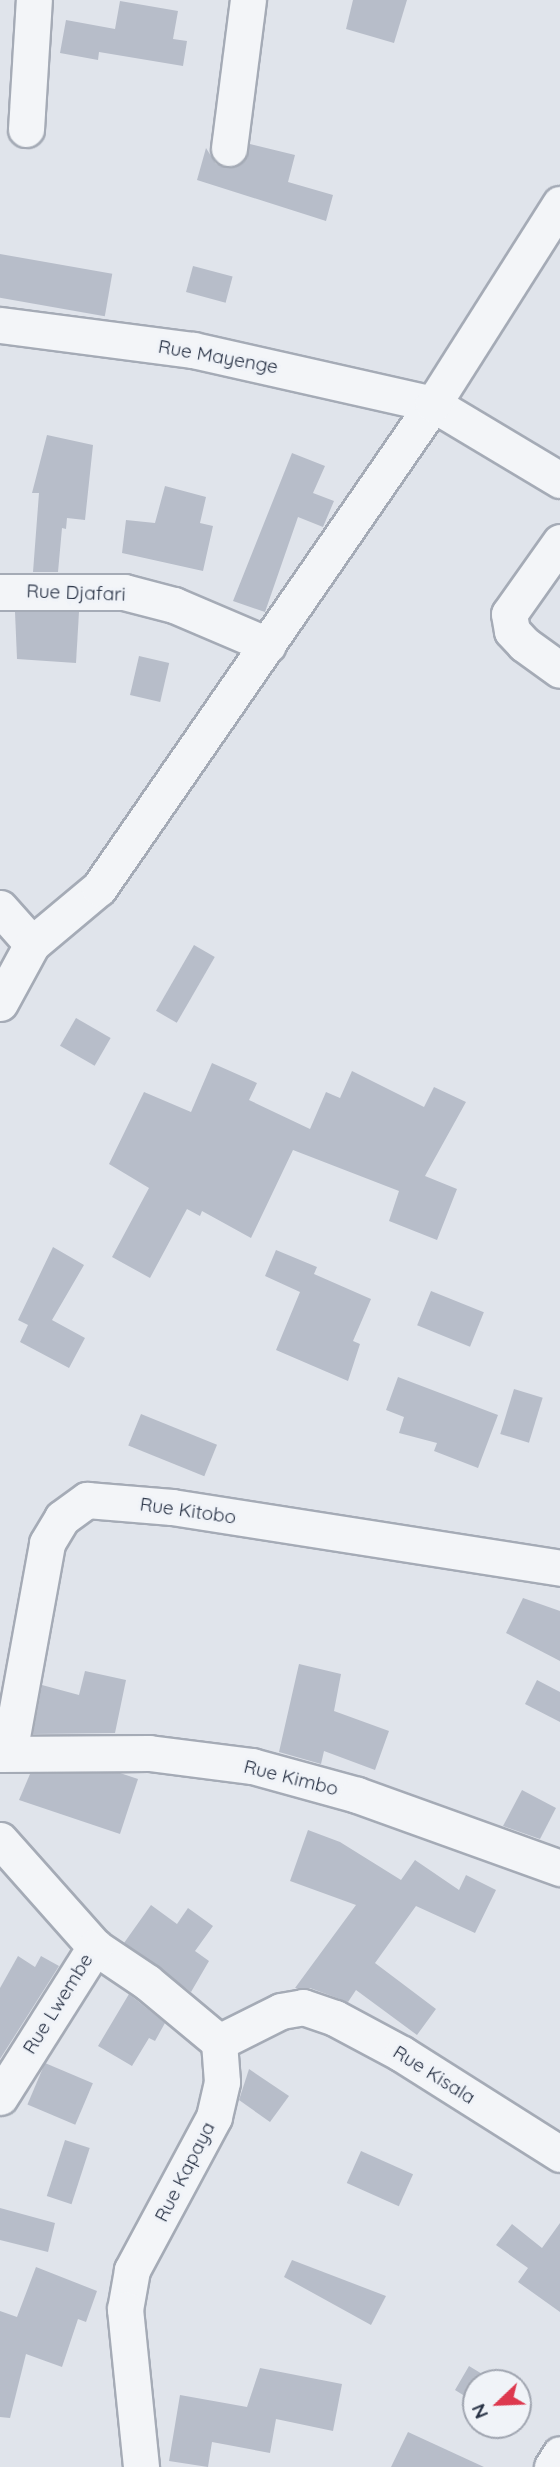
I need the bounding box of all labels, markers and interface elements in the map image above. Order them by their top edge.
street label: Rue Mayenge [156,335,280,379]
street label: Rue Djafari [26,580,126,606]
street label: Rue Kitobo [138,1493,238,1529]
street label: Rue Kimbo [241,1755,341,1801]
street label: Rue Lwembe [18,1950,98,2058]
street label: Rue Kisala [389,2041,479,2109]
street label: Rue Kapaya [150,2118,220,2226]
north arrow [462,2369,532,2439]
text: N [466,2400,493,2423]

